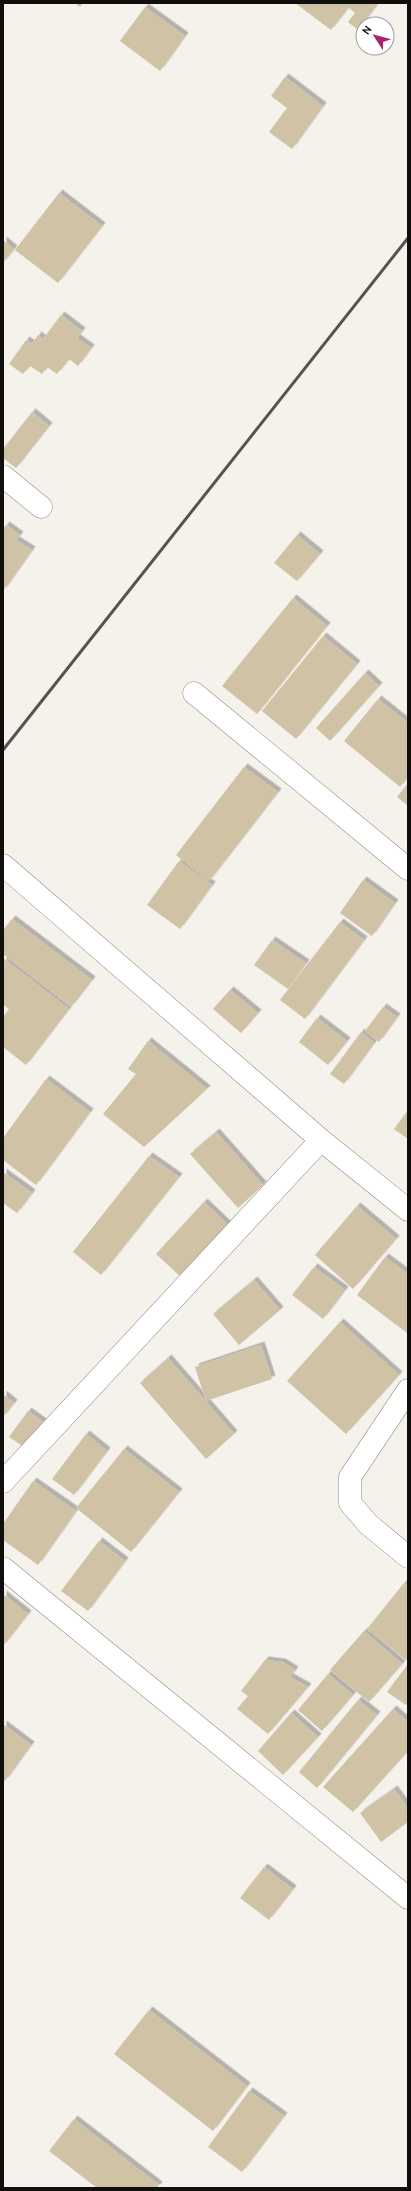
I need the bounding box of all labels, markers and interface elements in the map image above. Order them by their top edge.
north arrow [355,16,395,56]
text: N [359,23,375,37]

